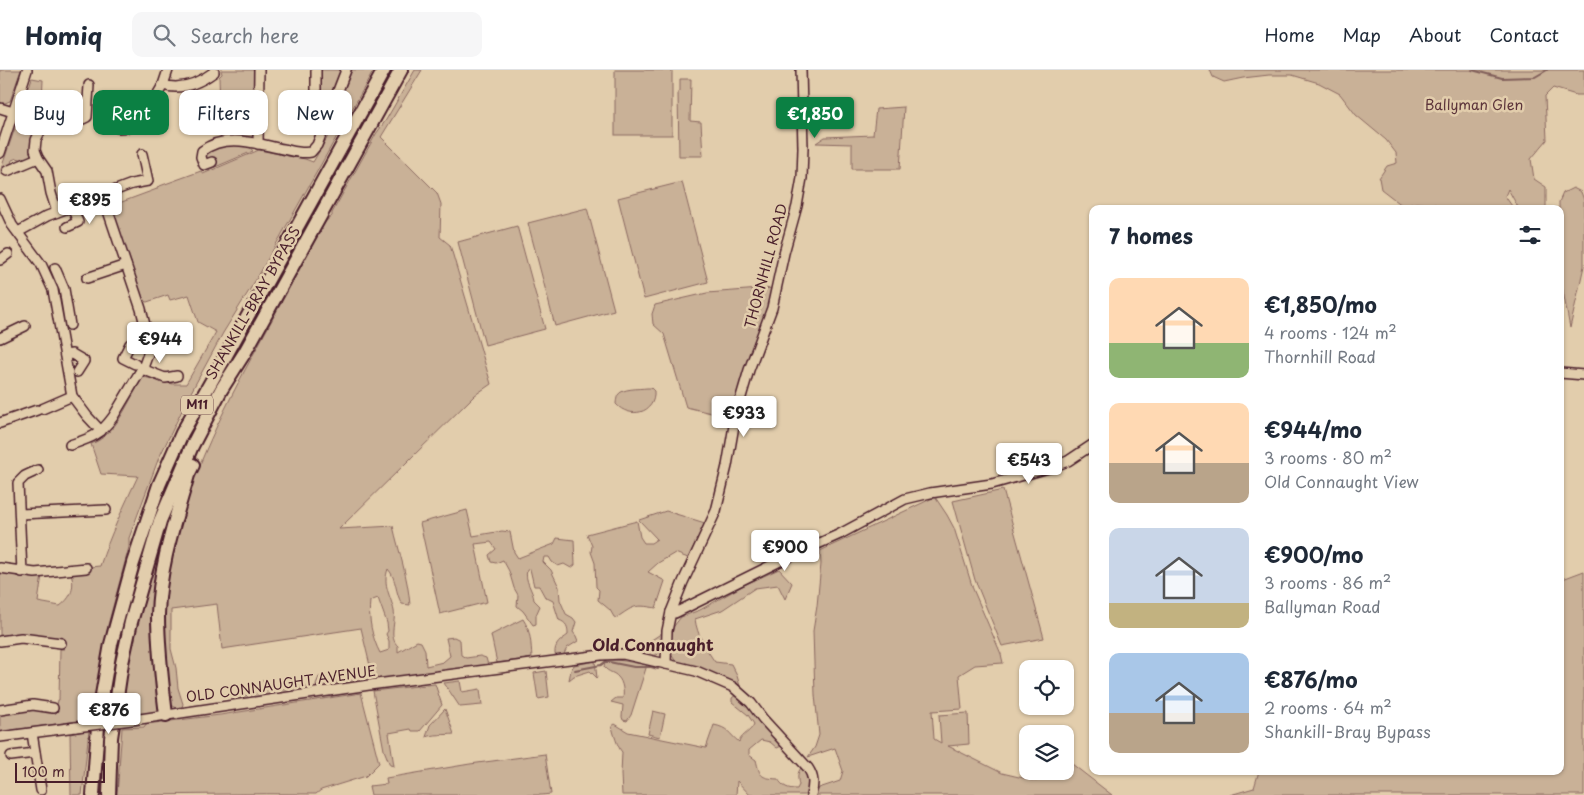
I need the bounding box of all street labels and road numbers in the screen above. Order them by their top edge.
street label: THORNHILL ROAD [739,201,792,331]
street label: SHANKILL-BRAY BYPASS [200,222,305,383]
road number: M11 [181,396,213,414]
street label: OLD CONNAUGHT AVENUE [185,660,377,707]

